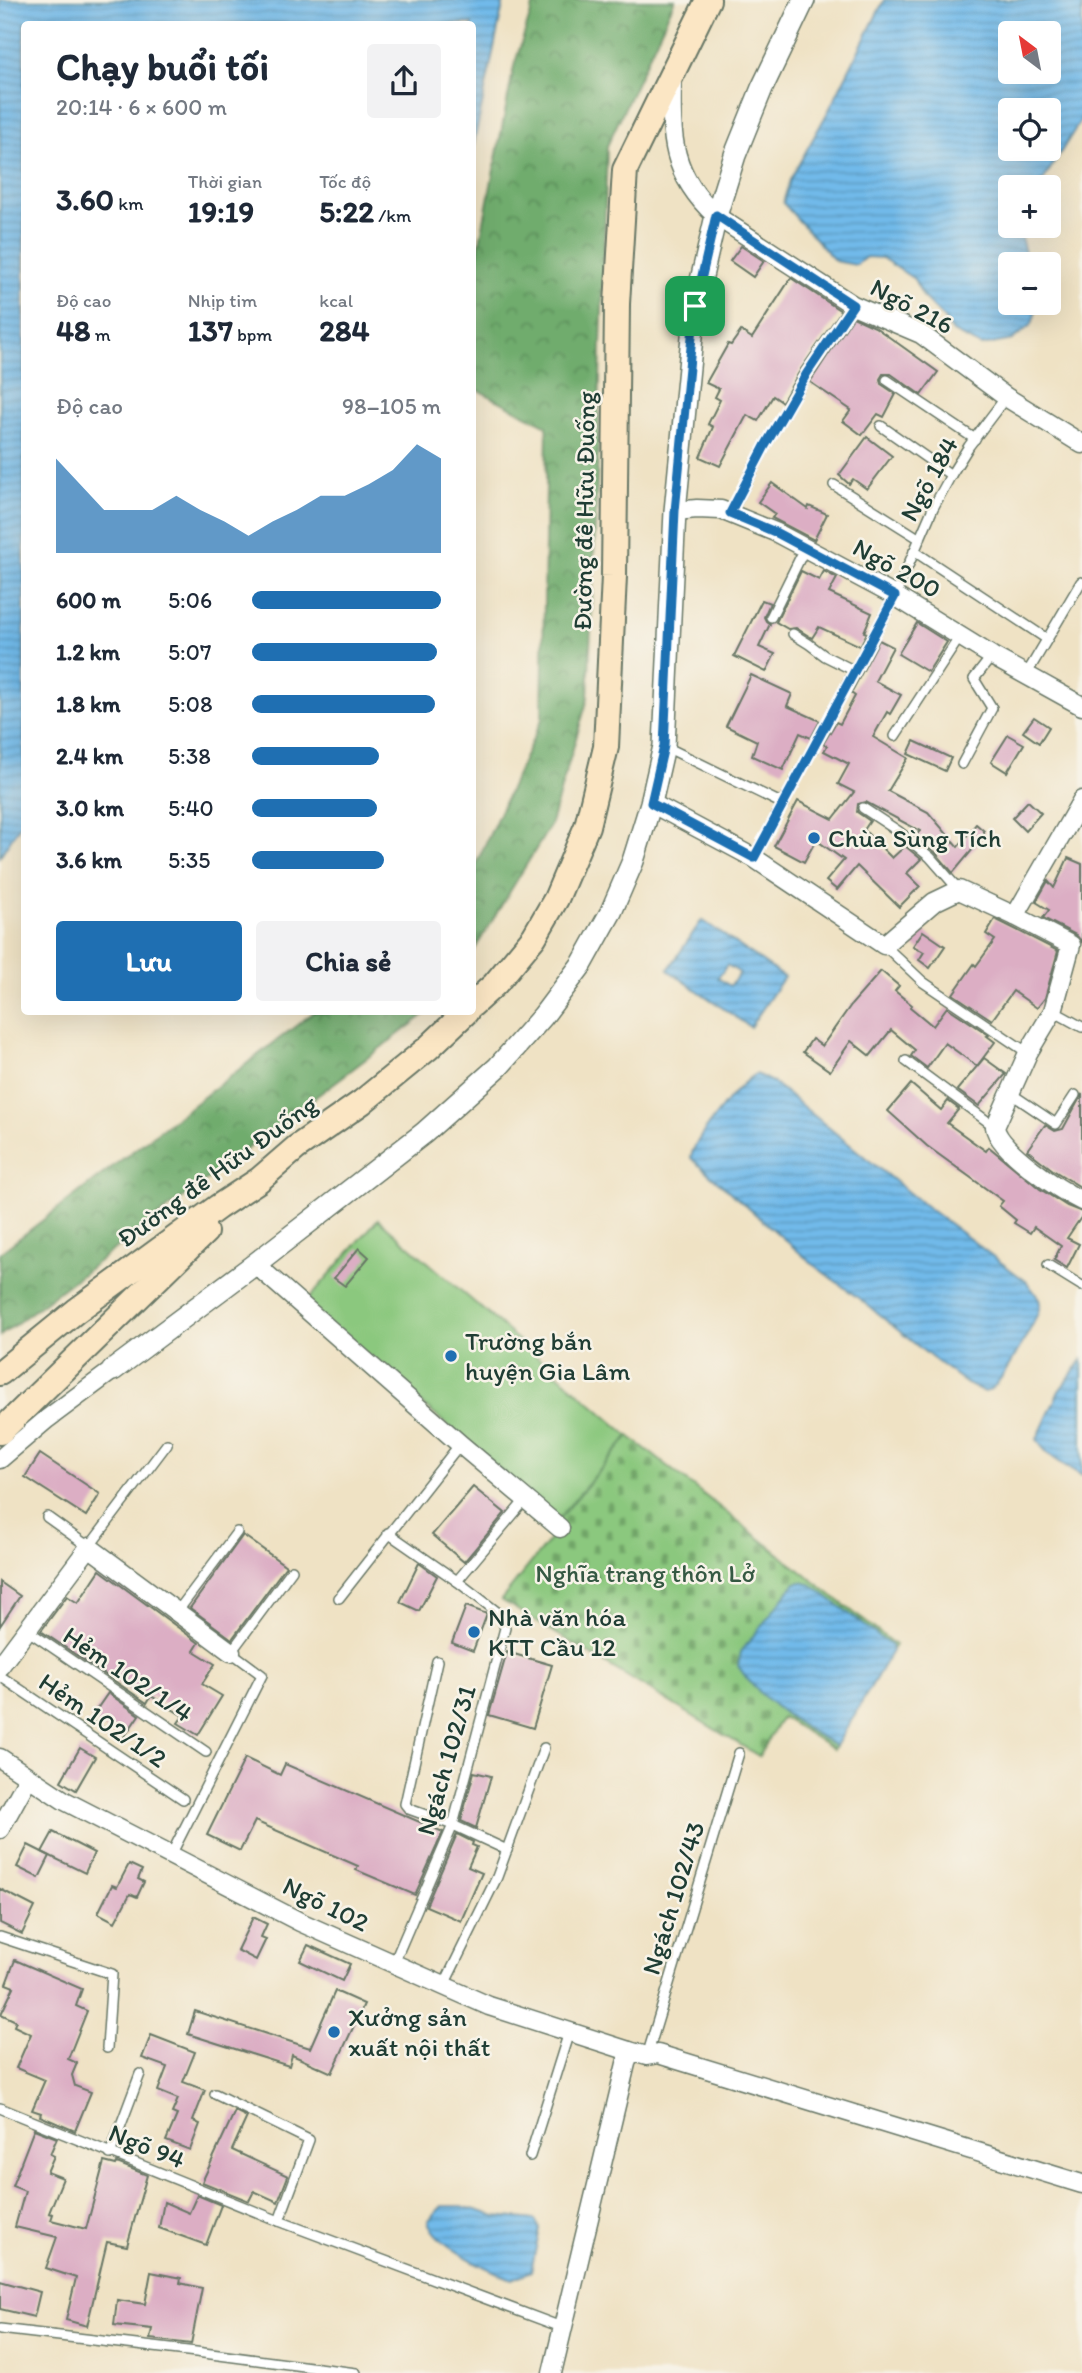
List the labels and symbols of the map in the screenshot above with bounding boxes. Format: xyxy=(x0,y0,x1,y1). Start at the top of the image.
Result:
north arrow xyxy=(998,21,1060,84)
street label: Ngõ 216 xyxy=(865,271,959,341)
pin xyxy=(665,276,725,336)
street label: Đường đê Hữu Đuống xyxy=(566,390,602,631)
street label: Ngõ 184 xyxy=(893,431,965,527)
street label: Ngõ 200 xyxy=(847,531,947,605)
place label: Chùa Sùng Tích xyxy=(828,822,1001,854)
marker: Chùa Sùng Tích xyxy=(806,830,822,846)
street label: Đường đê Hữu Đuống xyxy=(111,1087,324,1254)
place label: Trường bắn huyện Gia Lâm xyxy=(465,1325,630,1387)
marker: Trường bắn huyện Gia Lâm xyxy=(443,1348,459,1364)
park label: Nghĩa trang thôn Lở xyxy=(535,1557,755,1589)
place label: Nhà văn hóa KTT Cầu 12 xyxy=(488,1601,626,1663)
street label: Hẻm 102/1/4 xyxy=(57,1619,199,1729)
marker: Nhà văn hóa KTT Cầu 12 xyxy=(466,1624,482,1640)
street label: Hẻm 102/1/2 xyxy=(33,1665,173,1775)
street label: Ngách 102/31 xyxy=(409,1681,483,1839)
street label: Ngách 102/43 xyxy=(635,1818,711,1978)
street label: Ngõ 102 xyxy=(278,1869,375,1939)
place label: Xưởng sản xuất nội thất xyxy=(348,2001,491,2063)
marker: Xưởng sản xuất nội thất xyxy=(326,2024,342,2040)
street label: Ngõ 94 xyxy=(104,2116,190,2176)

